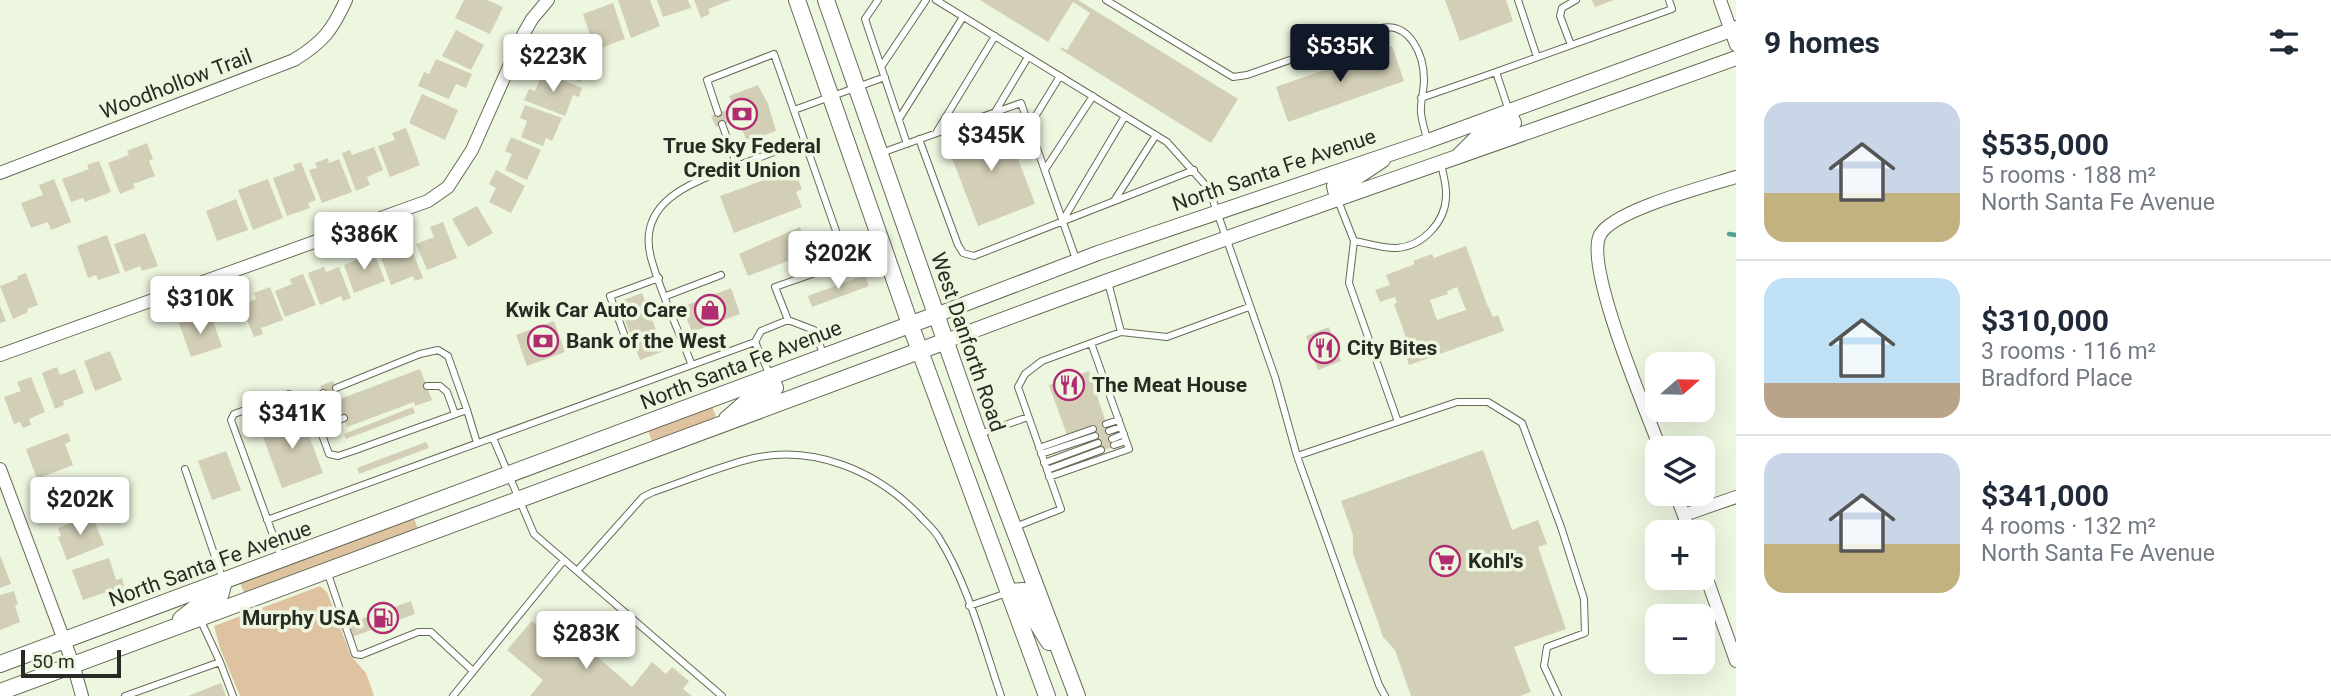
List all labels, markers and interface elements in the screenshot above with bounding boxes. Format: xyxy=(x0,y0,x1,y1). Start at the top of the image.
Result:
icon: filters xyxy=(2265,23,2303,61)
pin: $535K xyxy=(1291,24,1389,84)
text: 9 homes xyxy=(1764,25,1880,60)
text: $535K xyxy=(1306,33,1374,60)
pin: $223K xyxy=(504,34,602,94)
text: $223K xyxy=(519,43,587,70)
street label: Woodhollow Trail xyxy=(97,44,255,124)
bank icon: True Sky Federal Credit Union xyxy=(725,97,759,131)
pin: $345K xyxy=(942,114,1040,173)
text: $345K xyxy=(957,122,1025,149)
street label: North Santa Fe Avenue xyxy=(1169,124,1379,216)
text: $535,000 xyxy=(1981,127,2109,162)
icon: home xyxy=(1820,130,1904,214)
place label: True Sky Federal Credit Union xyxy=(663,134,821,182)
text: 5 rooms · 188 m² xyxy=(1981,162,2156,189)
text: North Santa Fe Avenue xyxy=(1981,189,2215,216)
pin: $386K xyxy=(315,212,413,272)
text: $386K xyxy=(330,221,398,248)
pin: $202K xyxy=(789,232,887,291)
text: $202K xyxy=(804,240,872,267)
street label: West Danforth Road xyxy=(926,249,1010,435)
pin: $310K xyxy=(151,276,249,336)
text: $310K xyxy=(166,285,234,312)
shop icon: Kwik Car Auto Care xyxy=(693,293,727,327)
place label: Kwik Car Auto Care xyxy=(506,298,687,322)
text: $310,000 xyxy=(1981,303,2109,338)
icon: home xyxy=(1820,306,1904,390)
street label: North Santa Fe Avenue xyxy=(637,316,845,414)
bank icon: Bank of the West xyxy=(526,324,560,358)
place label: Bank of the West xyxy=(566,329,726,353)
restaurant icon: City Bites xyxy=(1307,331,1341,365)
place label: City Bites xyxy=(1347,336,1438,360)
text: 3 rooms · 116 m² xyxy=(1981,338,2156,365)
north arrow xyxy=(1645,352,1715,422)
map controls xyxy=(1645,352,1715,674)
text: Bradford Place xyxy=(1981,365,2132,392)
restaurant icon: The Meat House xyxy=(1052,368,1086,402)
place label: The Meat House xyxy=(1092,373,1247,397)
pin: $341K xyxy=(243,392,341,451)
text: $341K xyxy=(258,400,326,427)
button: layers xyxy=(1645,436,1715,506)
pin: $202K xyxy=(31,477,129,537)
text: $341,000 xyxy=(1981,478,2109,513)
icon: home xyxy=(1820,481,1904,565)
text: $202K xyxy=(46,486,114,513)
text: 4 rooms · 132 m² xyxy=(1981,513,2156,540)
street label: North Santa Fe Avenue xyxy=(106,516,314,612)
button: + xyxy=(1645,520,1715,590)
text: North Santa Fe Avenue xyxy=(1981,540,2215,567)
supermarket icon: Kohl's xyxy=(1428,544,1462,578)
place label: Kohl's xyxy=(1468,549,1524,573)
fuel station icon: Murphy USA xyxy=(366,601,400,635)
button: − xyxy=(1645,604,1715,674)
place label: Murphy USA xyxy=(242,606,361,630)
pin: $283K xyxy=(537,612,635,671)
text: $283K xyxy=(552,620,620,647)
scale bar xyxy=(21,647,121,679)
text: 50 m xyxy=(32,650,75,673)

